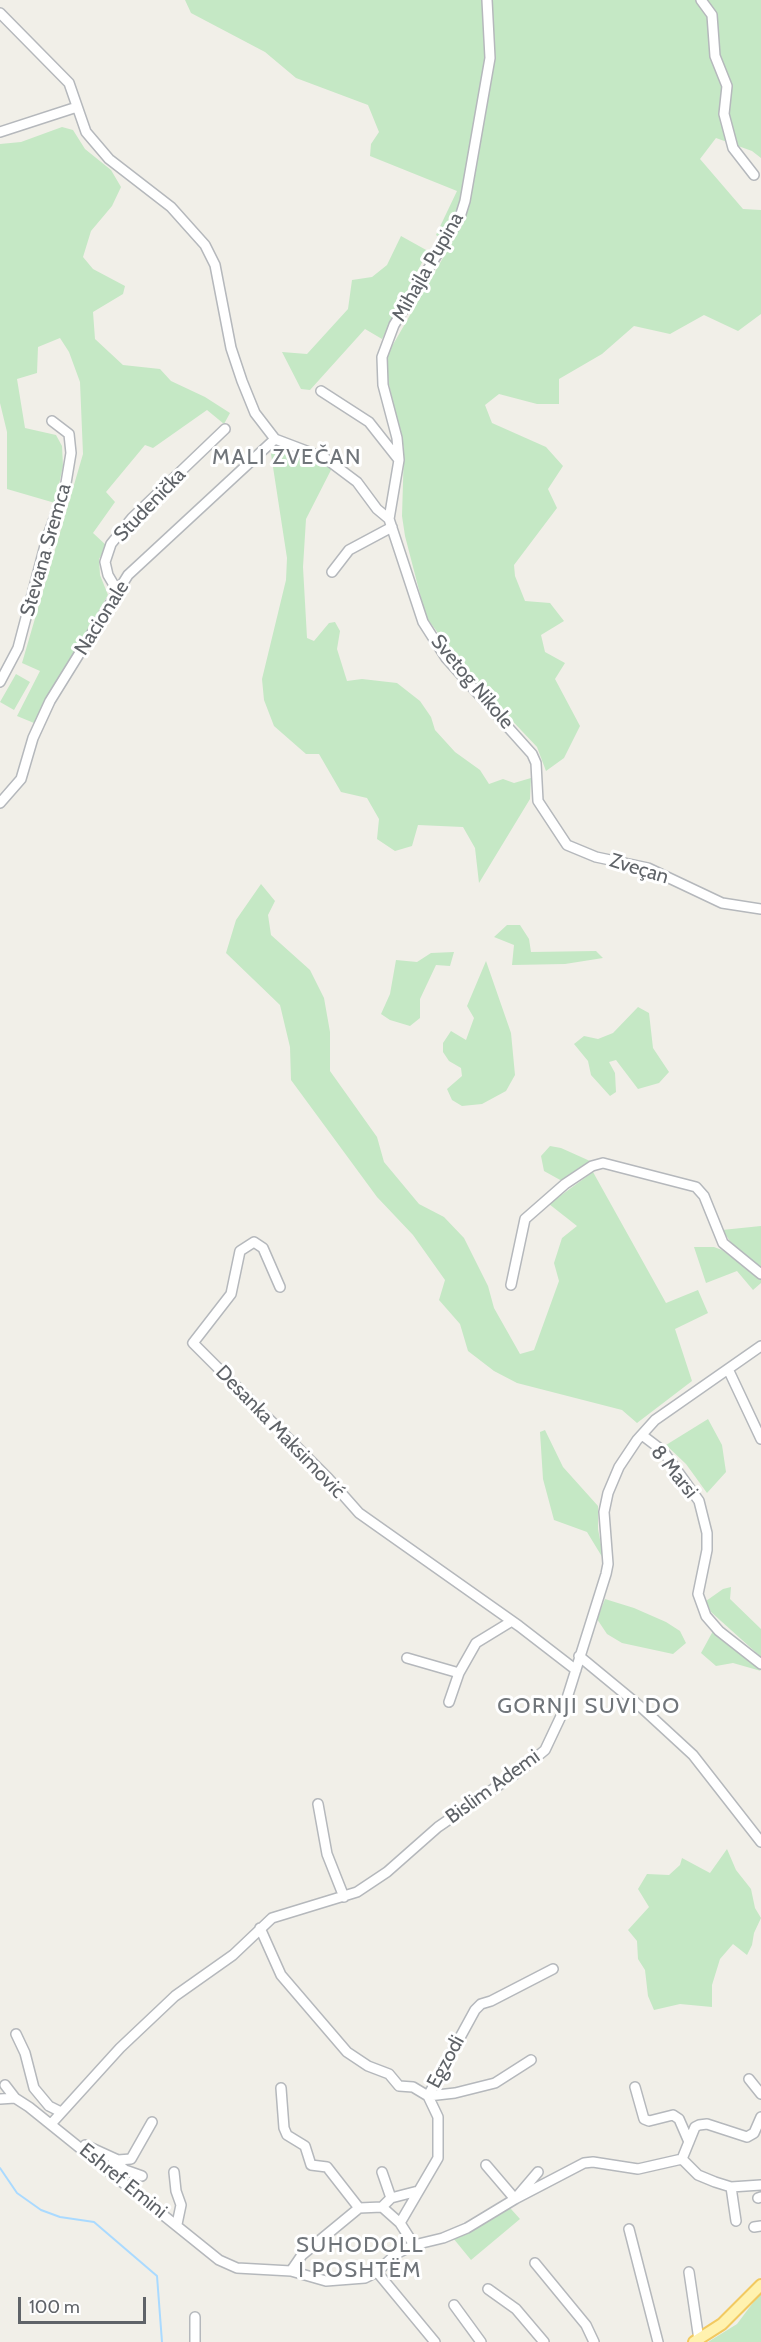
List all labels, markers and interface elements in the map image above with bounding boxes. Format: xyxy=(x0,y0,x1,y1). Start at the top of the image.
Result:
street label: Mihajla Pupina xyxy=(387,208,469,326)
district label: MALI ZVEČAN xyxy=(212,445,362,471)
street label: Studenička xyxy=(109,463,191,547)
street label: Stevana Sremca xyxy=(16,481,76,619)
street label: Nacionale xyxy=(70,576,134,660)
street label: Svetog Nikole xyxy=(426,630,518,734)
street label: Zveçan xyxy=(607,849,671,889)
street label: Desanka Maksimović xyxy=(210,1361,350,1503)
street label: 8 Marsi xyxy=(645,1441,703,1503)
district label: GORNJI SUVI DO xyxy=(497,1694,681,1720)
street label: Bislim Ademi xyxy=(441,1745,545,1829)
street label: Egzodi xyxy=(422,2032,470,2092)
street label: Eshref Emini xyxy=(74,2138,172,2224)
district label: SUHODOLL I POSHTËM xyxy=(296,2233,424,2284)
scale bar xyxy=(21,2285,148,2323)
text: 100 m xyxy=(29,2296,80,2318)

